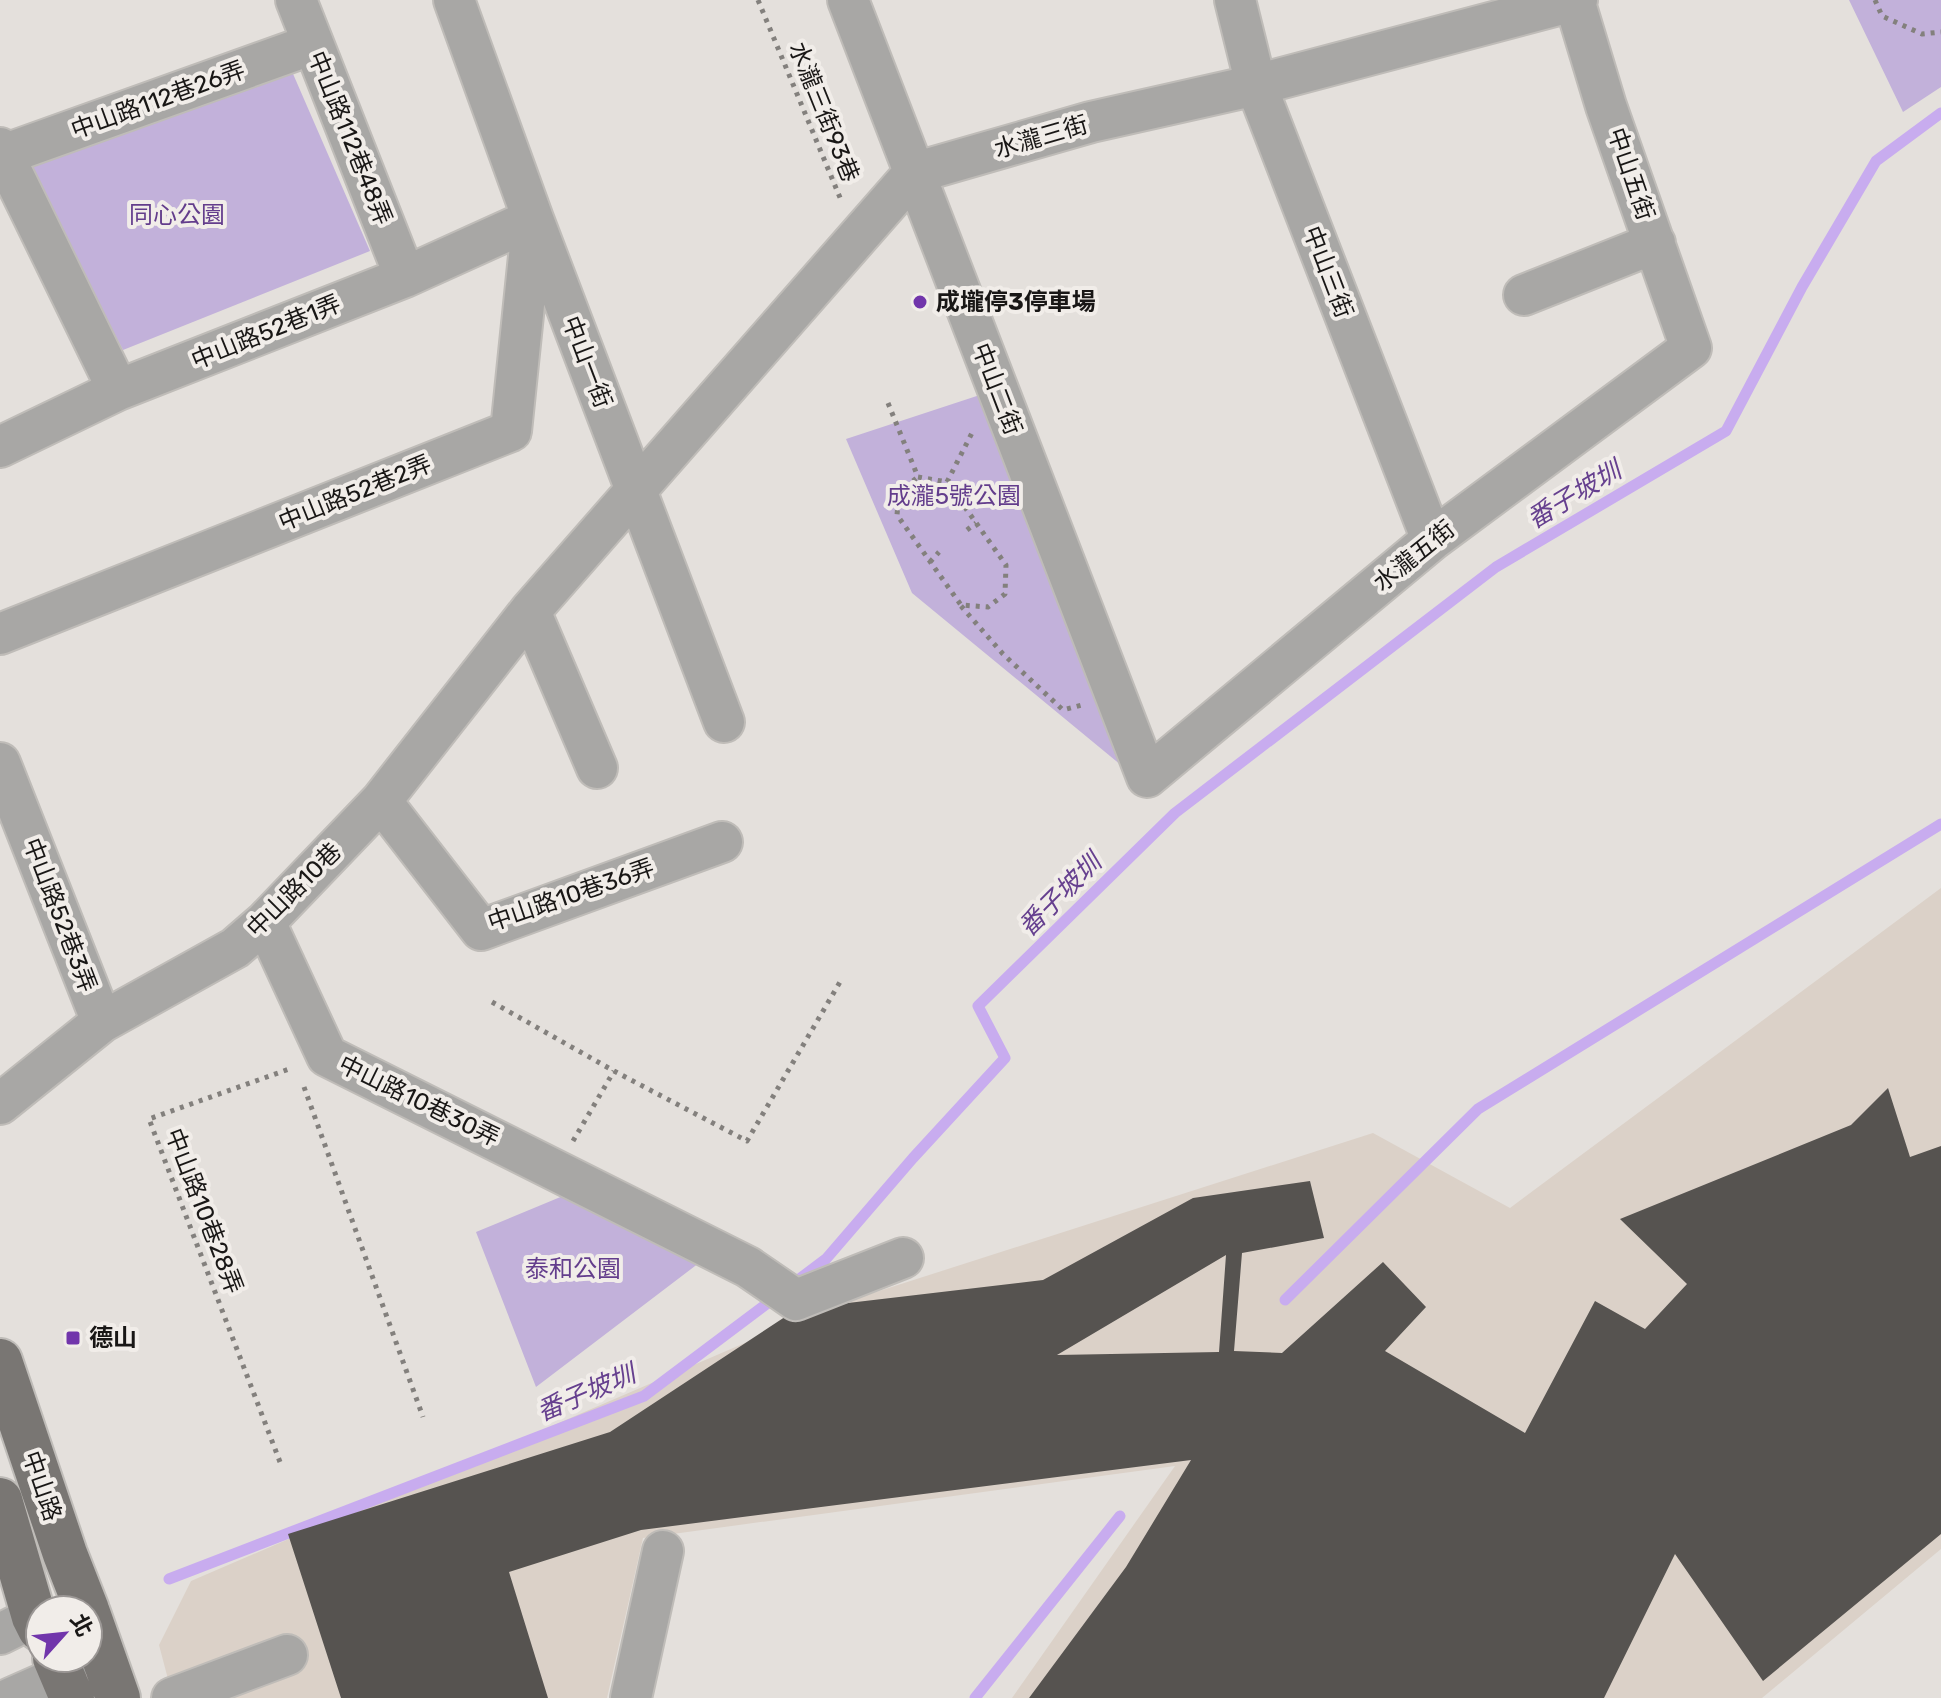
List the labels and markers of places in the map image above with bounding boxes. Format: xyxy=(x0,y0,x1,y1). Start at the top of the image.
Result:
place label: 成壠停3停車場 xyxy=(936,288,1096,316)
marker: 成壠停3停車場 xyxy=(911,293,929,311)
place label: 德山 xyxy=(89,1324,137,1352)
marker: 德山 xyxy=(64,1329,82,1347)

